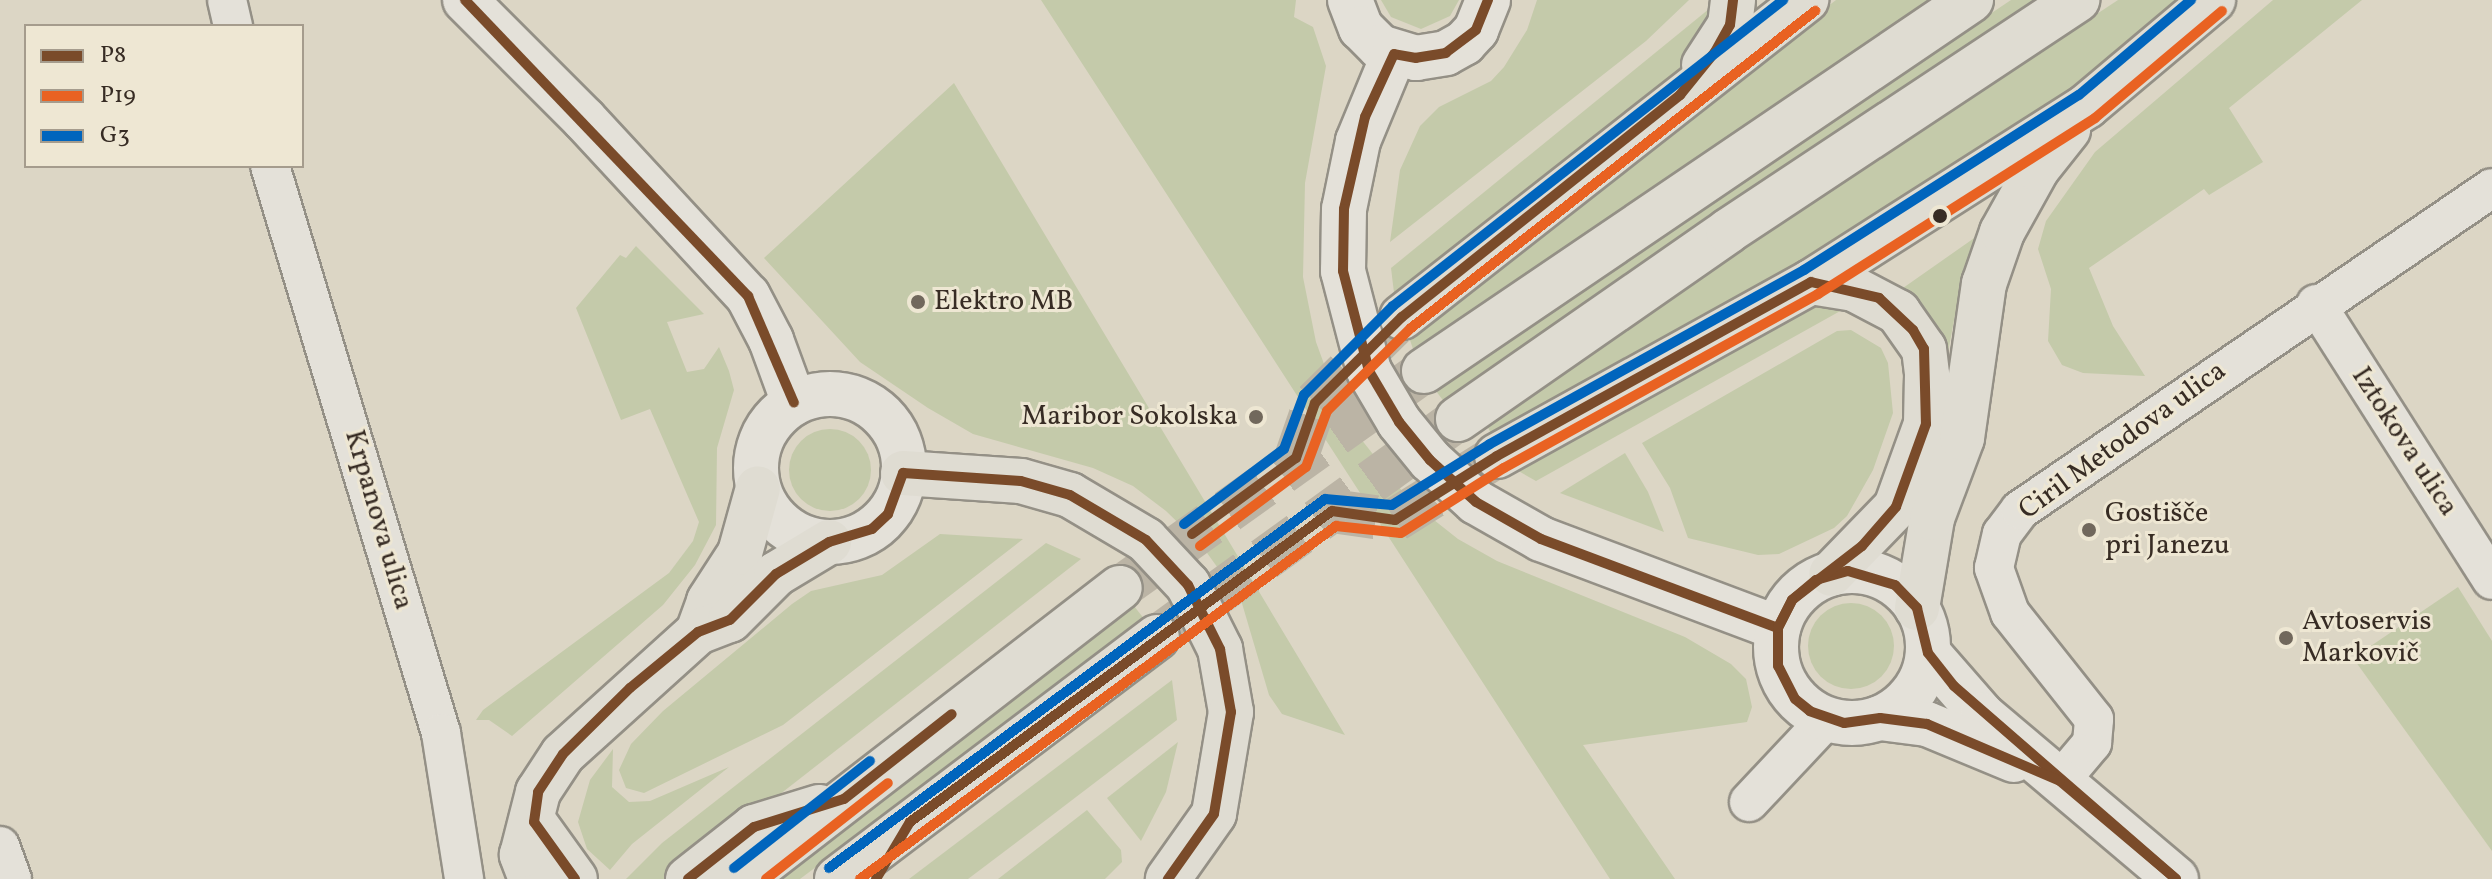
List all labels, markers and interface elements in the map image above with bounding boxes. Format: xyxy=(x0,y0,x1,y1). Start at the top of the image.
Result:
legend xyxy=(24,24,304,168)
text: P8 xyxy=(100,39,126,73)
text: P19 xyxy=(100,79,136,113)
text: G3 xyxy=(100,119,130,153)
unlabelled marker xyxy=(1932,208,1948,224)
place label: Elektro MB xyxy=(934,285,1073,319)
marker: Elektro MB xyxy=(909,293,927,311)
street label: Ciril Metodova ulica xyxy=(2013,355,2233,527)
street label: Iztokova ulica xyxy=(2343,361,2465,523)
place label: Maribor Sokolska xyxy=(1021,400,1238,434)
marker: Maribor Sokolska xyxy=(1245,406,1267,428)
street label: Krpanova ulica xyxy=(336,426,420,614)
place label: Gostišče pri Janezu xyxy=(2105,497,2230,563)
marker: Gostišče pri Janezu xyxy=(2080,521,2098,539)
place label: Avtoservis Markovič xyxy=(2302,605,2431,671)
marker: Avtoservis Markovič xyxy=(2277,629,2295,647)

